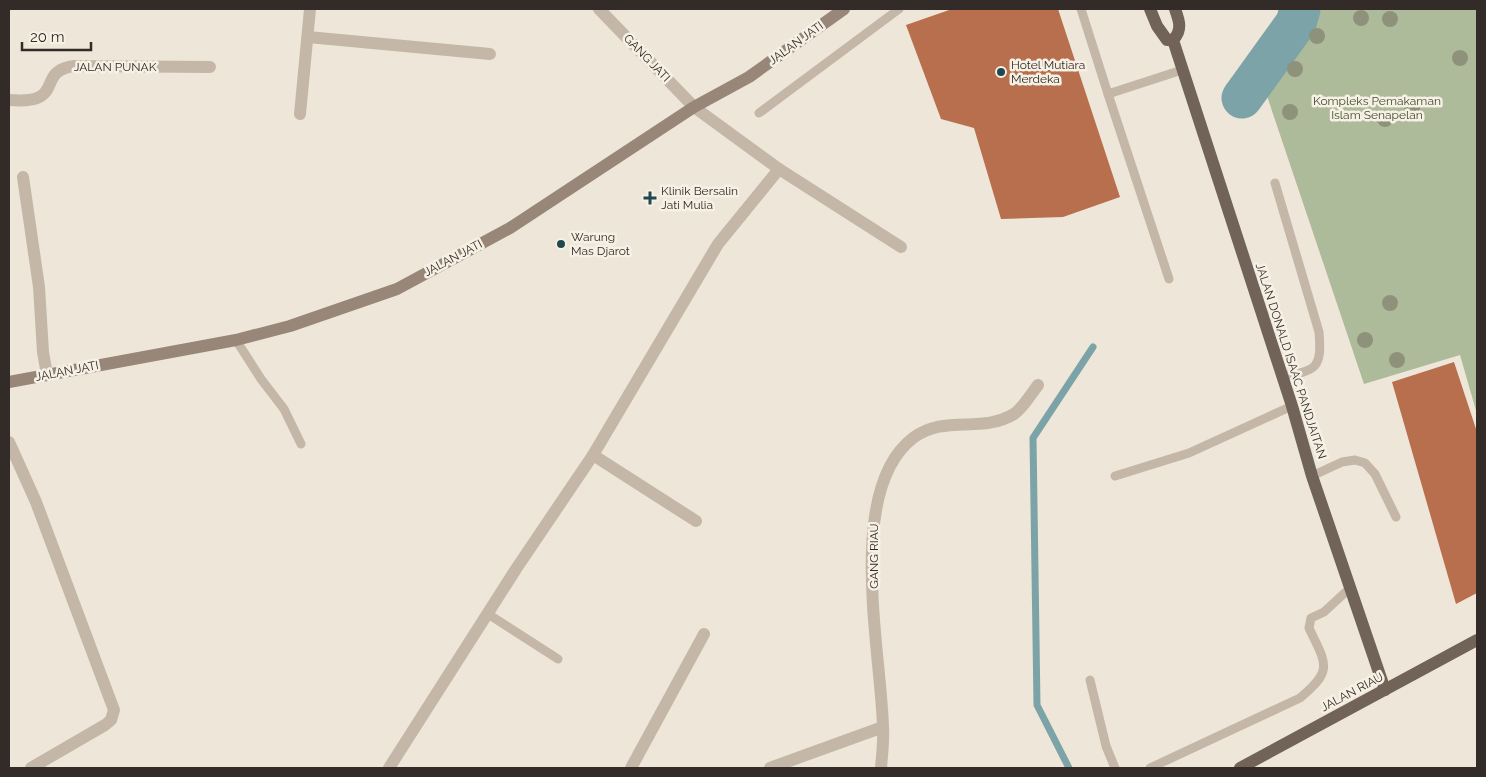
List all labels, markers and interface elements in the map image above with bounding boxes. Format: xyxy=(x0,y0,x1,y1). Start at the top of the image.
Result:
street label: JALAN JATI xyxy=(766,19,826,67)
scale bar xyxy=(22,20,91,52)
text: 20 m xyxy=(30,28,65,46)
street label: GANG JATI xyxy=(621,31,673,85)
place label: Hotel Mutiara Merdeka xyxy=(1011,58,1085,86)
street label: JALAN PUNAK xyxy=(74,60,157,74)
marker: Hotel Mutiara Merdeka xyxy=(995,66,1007,78)
park label: Kompleks Pemakaman Islam Senapelan xyxy=(1313,94,1441,122)
place label: Klinik Bersalin Jati Mulia xyxy=(661,184,738,212)
marker: Klinik Bersalin Jati Mulia xyxy=(643,191,657,205)
place label: Warung Mas Djarot xyxy=(571,230,630,258)
street label: JALAN JATI xyxy=(421,237,485,279)
marker: Warung Mas Djarot xyxy=(555,238,567,250)
street label: JALAN DONALD ISAAC PANDJAITAN xyxy=(1253,261,1329,461)
street label: JALAN JATI xyxy=(34,358,100,384)
street label: GANG RIAU xyxy=(867,523,881,589)
street label: JALAN RIAU xyxy=(1318,670,1386,714)

